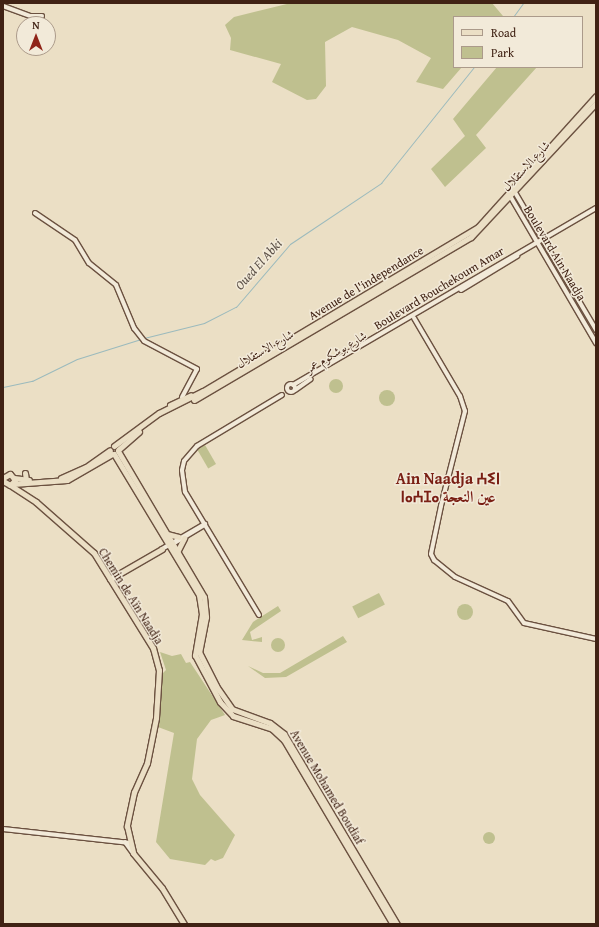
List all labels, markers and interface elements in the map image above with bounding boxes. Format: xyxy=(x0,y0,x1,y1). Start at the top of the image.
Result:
north arrow xyxy=(16,16,56,56)
legend xyxy=(453,16,583,68)
text: N xyxy=(32,17,40,33)
text: Road xyxy=(491,24,516,41)
text: Park xyxy=(491,44,514,61)
street label: شارع الاستقلال xyxy=(499,138,553,194)
street label: Boulevard Ain Naadja xyxy=(521,203,589,303)
water label: Oued El Abki xyxy=(232,236,286,294)
street label: Avenue de l'independance xyxy=(306,243,426,323)
street label: Boulevard Bouchekoum Amar xyxy=(371,243,507,333)
street label: شارع الاستقلال xyxy=(234,327,296,371)
street label: شارع بوشكوم عمر xyxy=(303,328,369,376)
district label: Ain Naadja ⵄⵉⵏ ⵏⴰⵄⵊⴰ عين النعجة xyxy=(396,468,500,506)
street label: Chemin de Aïn Naadja xyxy=(96,545,166,647)
street label: Avenue Mohamed Boudiaf xyxy=(287,727,367,847)

